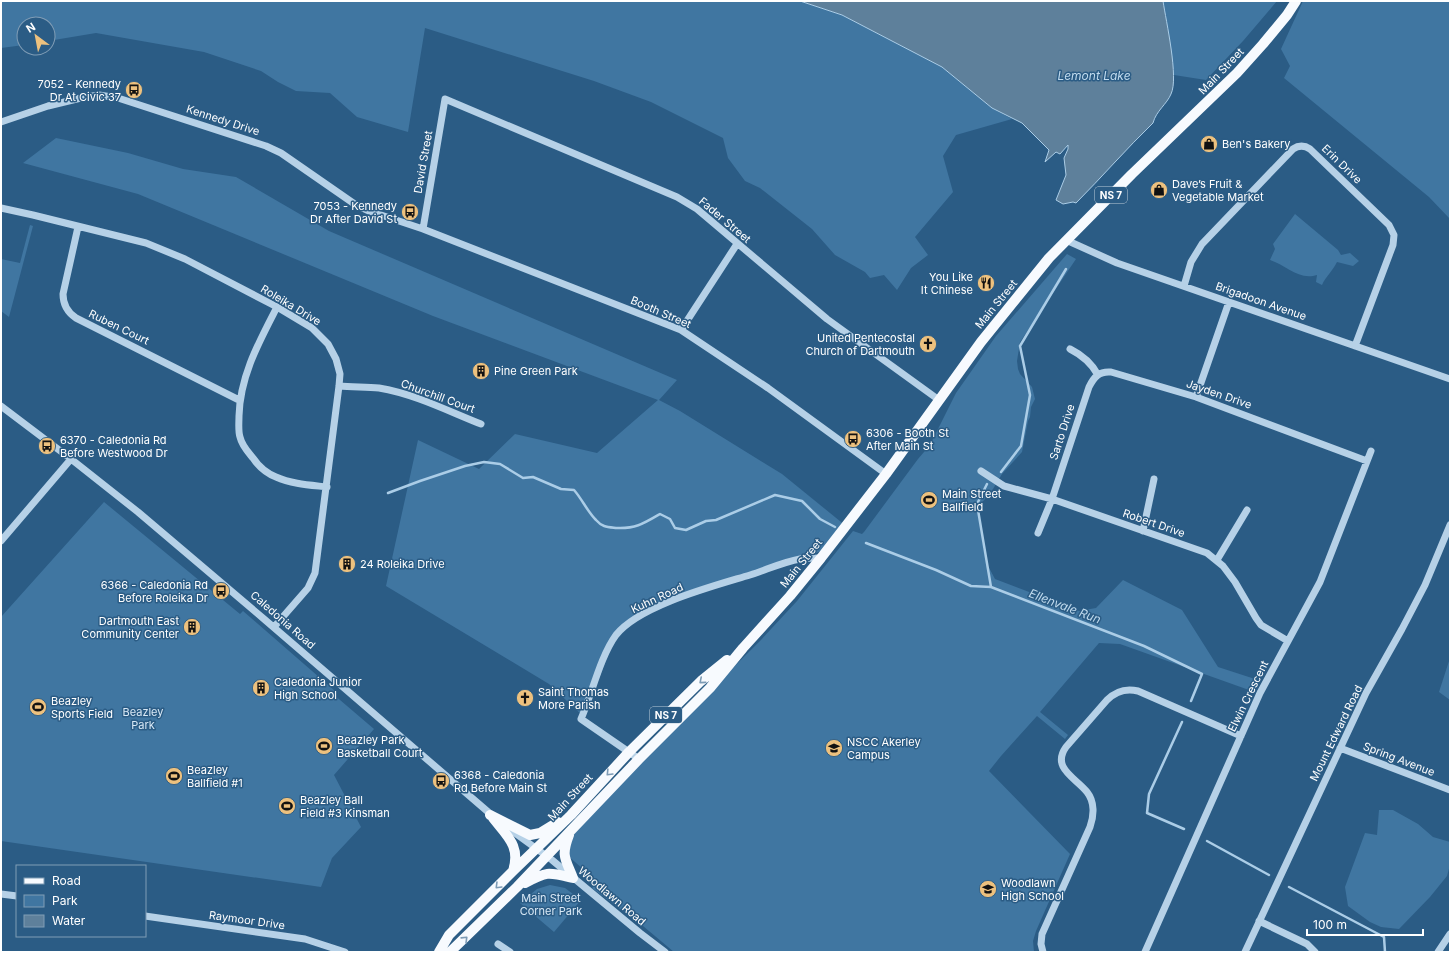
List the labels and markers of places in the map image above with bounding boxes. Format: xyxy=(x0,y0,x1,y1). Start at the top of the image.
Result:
place label: 7052 - Kennedy Dr At Civic 37 xyxy=(38,77,121,104)
bus stop icon: 7052 - Kennedy Dr At Civic 37 xyxy=(124,80,144,100)
shop icon: Ben's Bakery xyxy=(1199,134,1219,154)
place label: Ben's Bakery xyxy=(1222,137,1290,151)
place label: Dave’s Fruit & Vegetable Market xyxy=(1172,177,1264,204)
shop icon: Dave’s Fruit & Vegetable Market xyxy=(1149,180,1169,200)
place label: 7053 - Kennedy Dr After David St xyxy=(310,199,397,226)
bus stop icon: 7053 - Kennedy Dr After David St xyxy=(400,202,420,222)
place label: You Like It Chinese xyxy=(921,270,973,297)
restaurant icon: You Like It Chinese xyxy=(976,273,996,293)
place label: United Pentecostal Church of Dartmouth xyxy=(805,331,915,358)
church icon: United Pentecostal Church of Dartmouth xyxy=(918,334,938,354)
building icon: Pine Green Park xyxy=(471,361,491,381)
place label: Pine Green Park xyxy=(494,364,578,378)
place label: 6306 - Booth St After Main St xyxy=(866,426,949,453)
bus stop icon: 6306 - Booth St After Main St xyxy=(843,429,863,449)
place label: 6370 - Caledonia Rd Before Westwood Dr xyxy=(60,433,168,460)
bus stop icon: 6370 - Caledonia Rd Before Westwood Dr xyxy=(37,436,57,456)
place label: Main Street Ballfield xyxy=(942,487,1002,514)
sports icon: Main Street Ballfield xyxy=(919,490,939,510)
building icon: 24 Roleika Drive xyxy=(337,554,357,574)
place label: 24 Roleika Drive xyxy=(360,557,445,571)
place label: 6366 - Caledonia Rd Before Roleika Dr xyxy=(101,578,208,605)
bus stop icon: 6366 - Caledonia Rd Before Roleika Dr xyxy=(211,581,231,601)
place label: Dartmouth East Community Center xyxy=(81,614,179,641)
building icon: Dartmouth East Community Center xyxy=(182,617,202,637)
place label: Caledonia Junior High School xyxy=(274,675,362,702)
building icon: Caledonia Junior High School xyxy=(251,678,271,698)
place label: Saint Thomas More Parish xyxy=(538,685,609,712)
church icon: Saint Thomas More Parish xyxy=(515,688,535,708)
place label: Beazley Sports Field xyxy=(51,694,113,721)
sports icon: Beazley Sports Field xyxy=(28,697,48,717)
place label: Beazley Park Basketball Court xyxy=(337,733,423,760)
place label: NSCC Akerley Campus xyxy=(847,735,921,762)
sports icon: Beazley Park Basketball Court xyxy=(314,736,334,756)
school or university icon: NSCC Akerley Campus xyxy=(824,738,844,758)
place label: Beazley Ballfield #1 xyxy=(187,763,243,790)
sports icon: Beazley Ballfield #1 xyxy=(164,766,184,786)
place label: 6368 - Caledonia Rd Before Main St xyxy=(454,768,548,795)
bus stop icon: 6368 - Caledonia Rd Before Main St xyxy=(431,771,451,791)
place label: Beazley Ball Field #3 Kinsman xyxy=(300,793,390,820)
sports icon: Beazley Ball Field #3 Kinsman xyxy=(277,796,297,816)
place label: Woodlawn High School xyxy=(1001,876,1064,903)
school or university icon: Woodlawn High School xyxy=(978,879,998,899)

